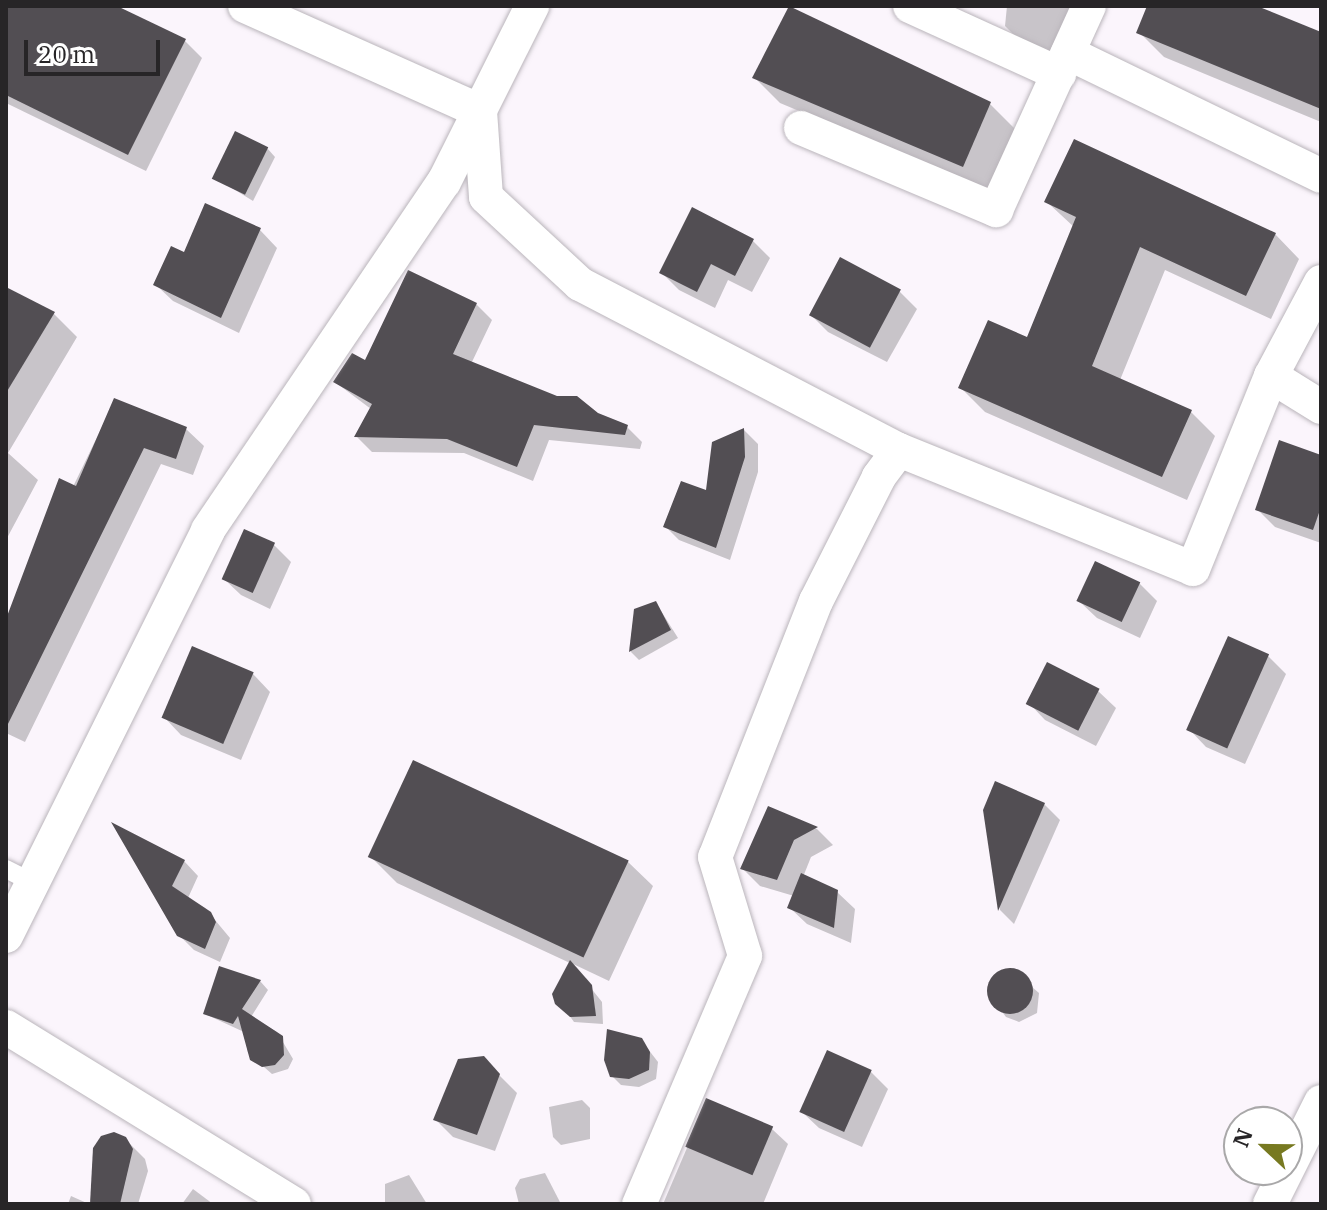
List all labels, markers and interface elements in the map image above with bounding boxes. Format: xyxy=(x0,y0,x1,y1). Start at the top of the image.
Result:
scale bar xyxy=(28,24,164,74)
text: 20 m xyxy=(38,38,95,70)
north arrow xyxy=(1223,1106,1303,1186)
text: N xyxy=(1225,1124,1259,1151)

